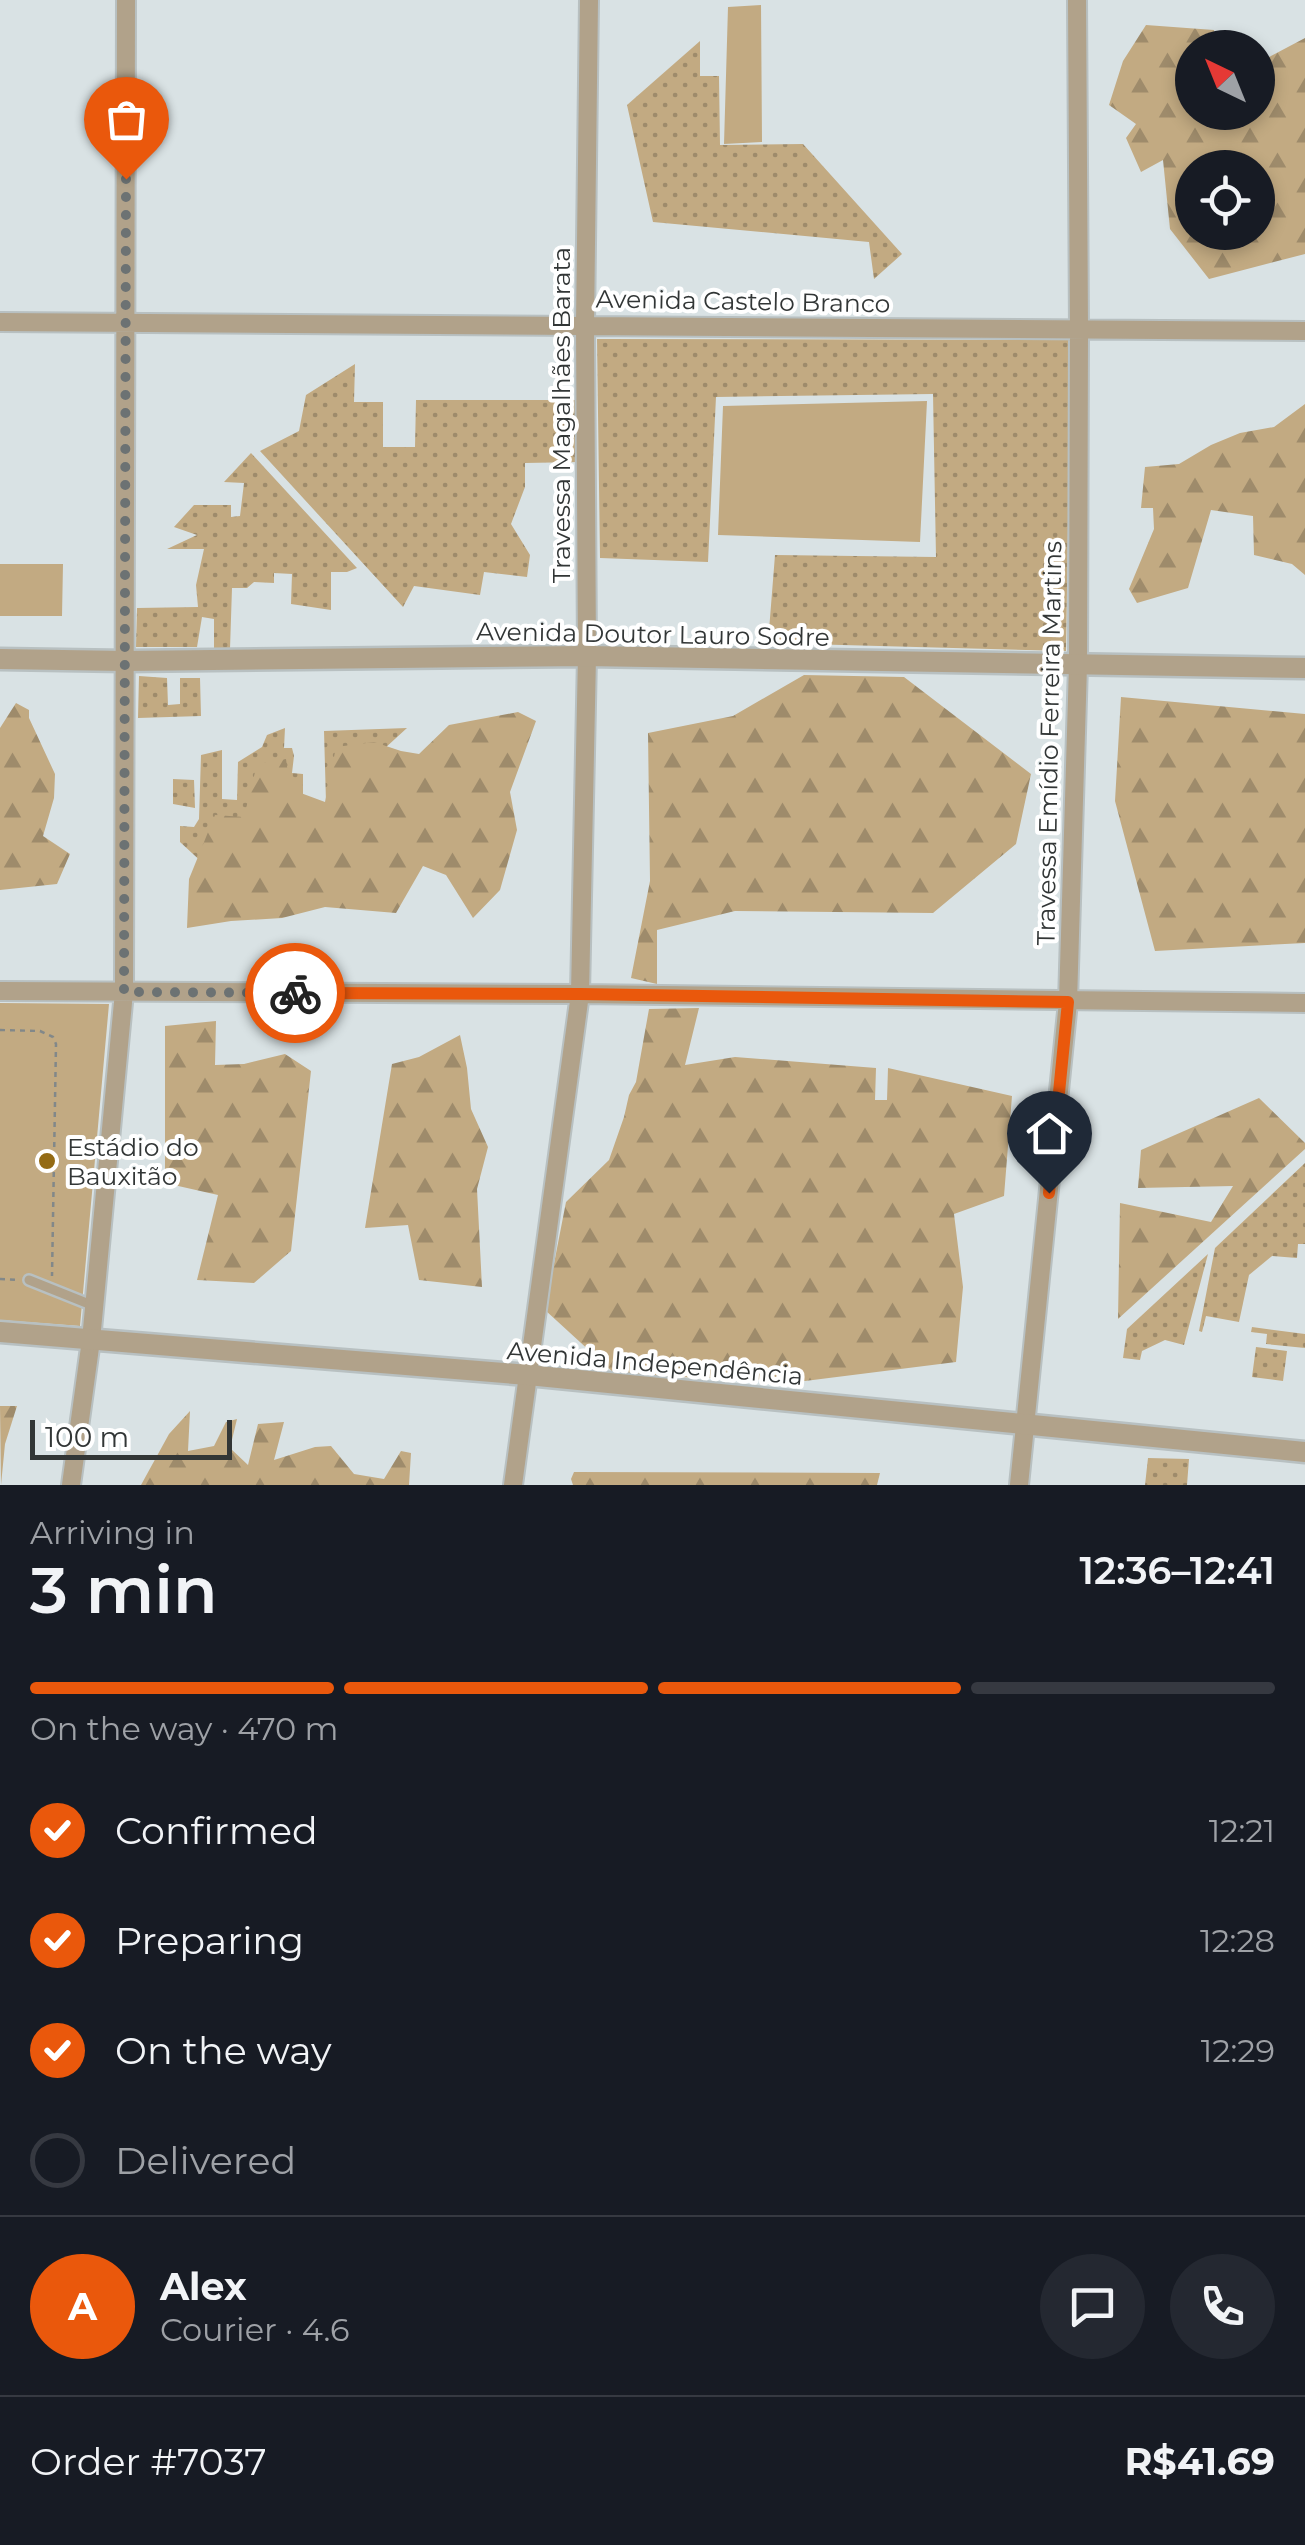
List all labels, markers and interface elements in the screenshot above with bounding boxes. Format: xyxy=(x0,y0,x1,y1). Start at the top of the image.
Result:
north arrow xyxy=(1175,30,1275,130)
map controls xyxy=(1175,30,1275,250)
pin xyxy=(84,77,169,180)
icon: bag xyxy=(99,92,154,147)
button: locate xyxy=(1175,150,1275,250)
street label: Travessa Magalhães Barata xyxy=(546,247,576,583)
street label: Avenida Castelo Branco xyxy=(595,283,891,319)
street label: Travessa Emídio Ferreira Martins xyxy=(1030,541,1068,945)
street label: Avenida Doutor Lauro Sodre xyxy=(476,616,830,652)
courier xyxy=(245,943,345,1043)
icon: bike xyxy=(268,966,323,1021)
pin xyxy=(1007,1091,1092,1194)
icon: home xyxy=(1022,1106,1077,1161)
place label: Estádio do Bauxitão xyxy=(67,1132,199,1191)
marker: Estádio do Bauxitão xyxy=(36,1150,58,1172)
street label: Avenida Independência xyxy=(506,1335,804,1391)
scale bar xyxy=(30,1415,232,1460)
text: 100 m xyxy=(45,1420,129,1454)
text: Arriving in xyxy=(30,1513,195,1552)
text: 12:36–12:41 xyxy=(1080,1547,1275,1594)
text: 3 min xyxy=(30,1550,218,1629)
text: On the way · 470 m xyxy=(30,1709,338,1748)
icon: check xyxy=(30,1803,85,1858)
text: Confirmed xyxy=(115,1807,318,1854)
text: 12:21 xyxy=(1209,1811,1275,1850)
icon: check xyxy=(30,1913,85,1968)
text: Preparing xyxy=(115,1917,304,1964)
text: 12:28 xyxy=(1200,1921,1275,1960)
icon: check xyxy=(30,2023,85,2078)
text: On the way xyxy=(115,2027,332,2074)
text: 12:29 xyxy=(1201,2031,1275,2070)
text: Delivered xyxy=(115,2137,296,2184)
button: chat xyxy=(1040,2254,1145,2359)
button: phone xyxy=(1170,2254,1275,2359)
text: Alex xyxy=(160,2263,247,2310)
text: A xyxy=(68,2283,97,2330)
text: Courier · 4.6 xyxy=(160,2310,349,2349)
text: Order #7037 xyxy=(30,2438,267,2485)
text: R$41.69 xyxy=(1124,2438,1275,2485)

